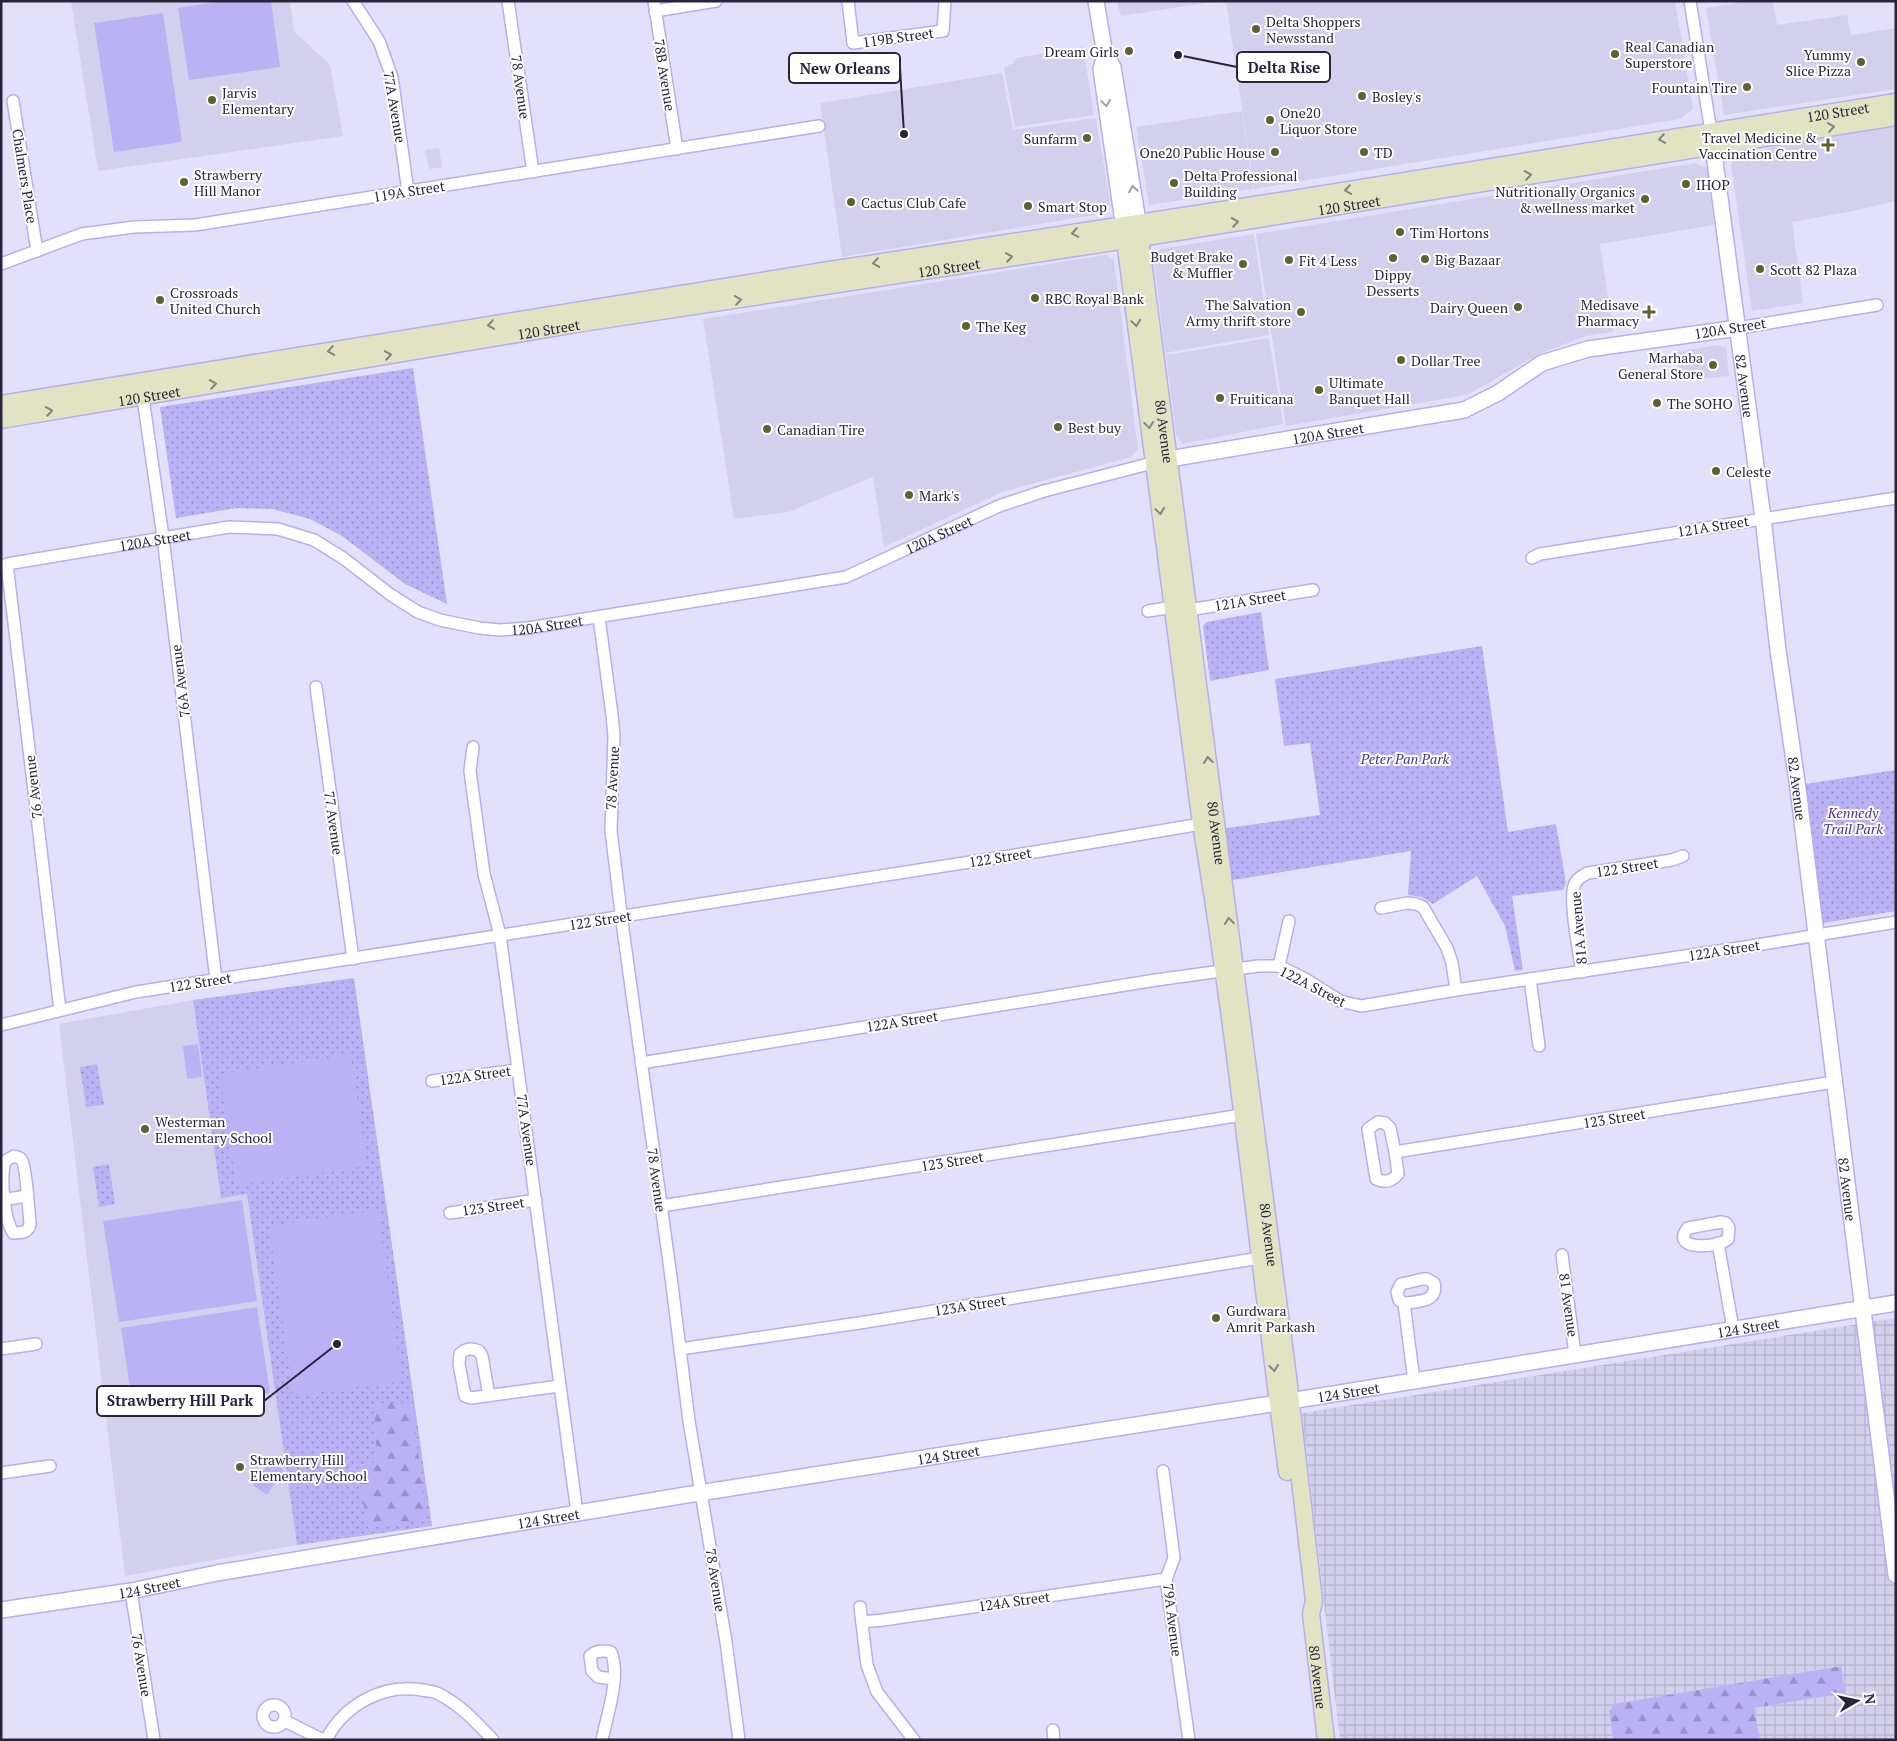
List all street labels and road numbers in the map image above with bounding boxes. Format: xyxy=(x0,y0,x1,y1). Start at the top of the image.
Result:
street label: 119B Street xyxy=(861,22,936,51)
street label: 78B Avenue xyxy=(650,38,680,112)
street label: 78 Avenue xyxy=(507,54,535,120)
street label: 77A Avenue xyxy=(379,70,411,144)
street label: 120 Street xyxy=(1805,97,1871,126)
street label: Chalmers Place xyxy=(8,127,42,225)
street label: 119A Street xyxy=(372,176,447,206)
street label: 120 Street xyxy=(1316,190,1382,219)
street label: 120 Street xyxy=(916,253,982,281)
street label: 120A Street xyxy=(1693,313,1768,343)
street label: 120 Street xyxy=(516,314,582,343)
street label: 82 Avenue xyxy=(1732,353,1759,419)
street label: 120 Street xyxy=(116,381,182,410)
street label: 80 Avenue xyxy=(1152,398,1179,464)
street label: 120A Street xyxy=(1290,417,1366,448)
street label: 120A Street xyxy=(902,510,976,558)
street label: 121A Street xyxy=(1676,511,1751,541)
street label: 120A Street xyxy=(117,524,193,555)
street label: 121A Street xyxy=(1213,585,1288,615)
street label: 120A Street xyxy=(510,610,585,639)
street label: 76A Avenue xyxy=(166,644,194,718)
street label: 78 Avenue xyxy=(601,746,623,810)
street label: 76 Avenue xyxy=(20,754,46,820)
street label: 82 Avenue xyxy=(1784,755,1811,821)
street label: 77 Avenue xyxy=(320,790,348,856)
street label: 80 Avenue xyxy=(1204,800,1231,866)
street label: 122 Street xyxy=(967,843,1033,871)
street label: 122 Street xyxy=(1594,853,1660,881)
street label: 81A Avenue xyxy=(1565,891,1591,965)
street label: 122 Street xyxy=(567,906,633,934)
street label: 122A Street xyxy=(1687,935,1762,965)
street label: 122A Street xyxy=(1276,961,1350,1011)
street label: 122 Street xyxy=(167,968,233,996)
street label: 122A Street xyxy=(865,1006,940,1036)
street label: 122A Street xyxy=(438,1060,513,1089)
street label: 77A Avenue xyxy=(513,1093,541,1167)
street label: 123 Street xyxy=(1581,1104,1647,1132)
street label: 78 Avenue xyxy=(643,1147,671,1213)
street label: 123 Street xyxy=(919,1147,985,1175)
street label: 82 Avenue xyxy=(1835,1156,1861,1222)
street label: 123 Street xyxy=(460,1192,526,1220)
street label: 80 Avenue xyxy=(1256,1202,1283,1268)
street label: 81 Avenue xyxy=(1555,1272,1583,1338)
street label: 123A Street xyxy=(933,1290,1008,1320)
street label: 124 Street xyxy=(1715,1312,1782,1341)
street label: 124 Street xyxy=(1316,1377,1382,1406)
street label: 124 Street xyxy=(915,1440,982,1468)
street label: 124 Street xyxy=(515,1503,582,1532)
street label: 78 Avenue xyxy=(702,1547,730,1613)
street label: 124 Street xyxy=(117,1571,183,1602)
street label: 79A Avenue xyxy=(1159,1583,1187,1657)
street label: 124A Street xyxy=(977,1586,1052,1615)
street label: 76 Avenue xyxy=(128,1632,156,1698)
street label: 80 Avenue xyxy=(1305,1644,1332,1710)

